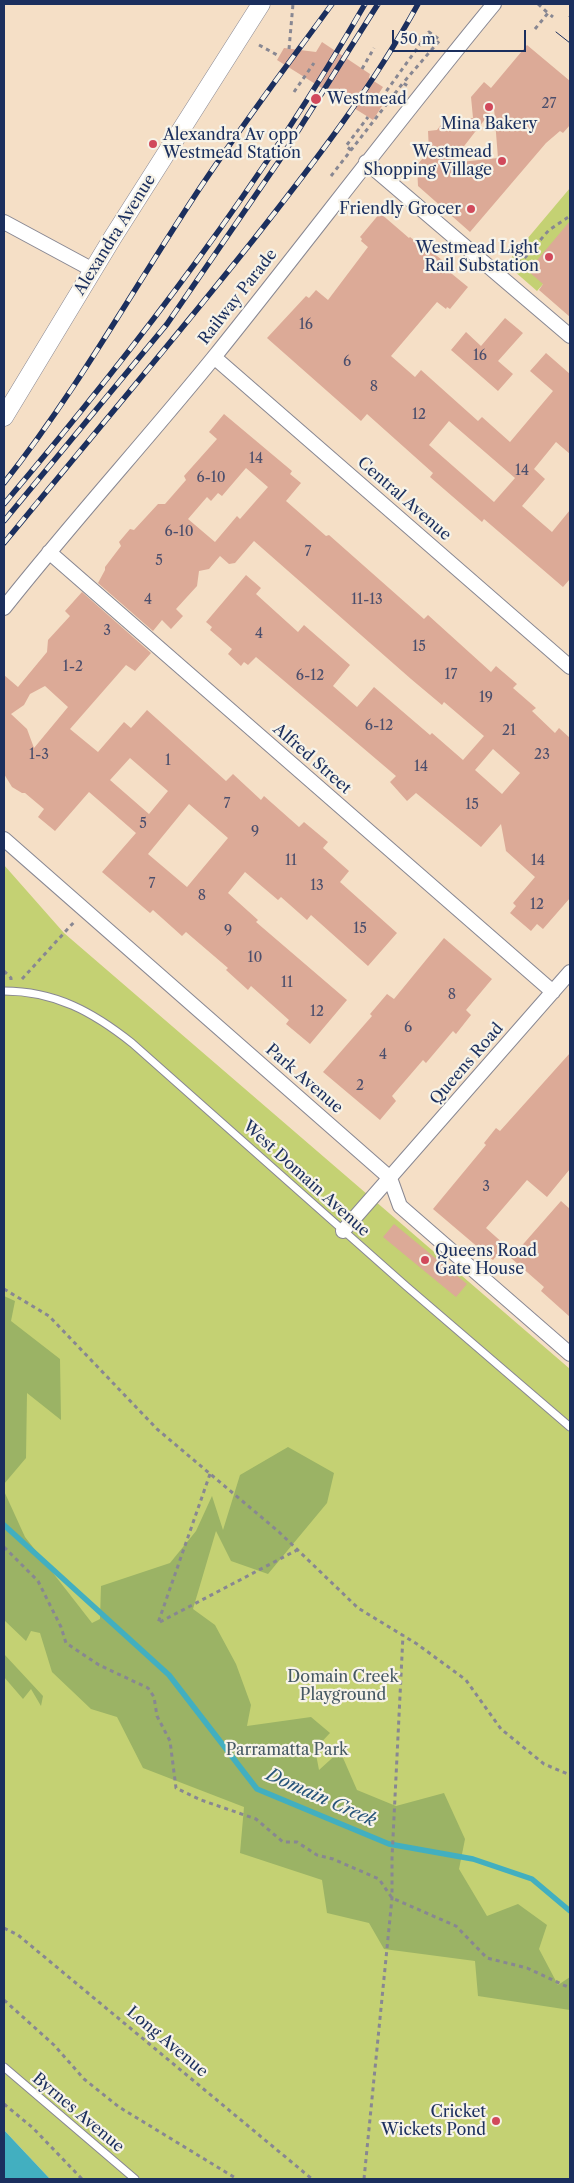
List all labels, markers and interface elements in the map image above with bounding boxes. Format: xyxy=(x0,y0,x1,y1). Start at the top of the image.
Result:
scale bar xyxy=(394,20,528,52)
text: 50 m xyxy=(400,29,436,48)
place label: Westmead xyxy=(327,89,407,109)
marker: Westmead xyxy=(309,92,323,106)
house number: 27 xyxy=(542,96,556,112)
marker: Mina Bakery xyxy=(483,101,495,113)
place label: Mina Bakery xyxy=(441,114,537,134)
place label: Alexandra Av opp Westmead Station xyxy=(163,125,301,163)
marker: Alexandra Av opp Westmead Station xyxy=(147,138,159,150)
place label: Westmead Shopping Village xyxy=(364,142,492,180)
marker: Westmead Shopping Village xyxy=(496,155,508,167)
street label: Alexandra Avenue xyxy=(70,171,160,299)
place label: Friendly Grocer xyxy=(339,199,461,219)
marker: Friendly Grocer xyxy=(465,203,477,215)
place label: Westmead Light Rail Substation xyxy=(416,238,539,276)
street label: Railway Parade xyxy=(195,245,281,349)
marker: Westmead Light Rail Substation xyxy=(543,251,555,263)
house number: 16 xyxy=(299,317,313,333)
house number: 16 xyxy=(473,348,487,364)
house number: 6 xyxy=(343,354,351,370)
house number: 8 xyxy=(370,379,378,395)
house number: 12 xyxy=(412,407,426,423)
house number: 14 xyxy=(249,451,263,467)
street label: Central Avenue xyxy=(353,453,455,545)
house number: 14 xyxy=(515,463,529,479)
house number: 6-10 xyxy=(196,470,226,486)
house number: 6-10 xyxy=(164,524,194,540)
house number: 7 xyxy=(305,544,311,560)
house number: 5 xyxy=(155,553,163,569)
house number: 4 xyxy=(144,592,152,608)
house number: 11-13 xyxy=(351,592,383,608)
house number: 3 xyxy=(103,623,111,639)
house number: 4 xyxy=(255,626,263,642)
house number: 15 xyxy=(412,639,426,655)
house number: 1-2 xyxy=(63,659,83,675)
house number: 17 xyxy=(445,667,457,683)
house number: 6-12 xyxy=(296,668,324,684)
house number: 19 xyxy=(479,690,493,706)
house number: 6-12 xyxy=(365,718,393,734)
street label: Alfred Street xyxy=(269,720,355,798)
house number: 21 xyxy=(502,723,516,739)
house number: 1-3 xyxy=(29,747,49,763)
house number: 23 xyxy=(534,747,550,763)
house number: 1 xyxy=(165,753,171,769)
house number: 14 xyxy=(414,759,428,775)
house number: 7 xyxy=(224,796,230,812)
house number: 15 xyxy=(465,797,479,813)
house number: 5 xyxy=(139,816,147,832)
house number: 9 xyxy=(251,824,259,840)
house number: 11 xyxy=(285,853,297,869)
house number: 14 xyxy=(531,853,545,869)
house number: 7 xyxy=(149,876,155,892)
house number: 13 xyxy=(310,878,324,894)
house number: 8 xyxy=(198,888,206,904)
house number: 12 xyxy=(530,897,544,913)
house number: 15 xyxy=(353,921,367,937)
house number: 9 xyxy=(224,923,232,939)
house number: 10 xyxy=(248,950,262,966)
house number: 11 xyxy=(281,975,293,991)
house number: 8 xyxy=(448,987,456,1003)
house number: 12 xyxy=(310,1004,324,1020)
street label: Queens Road xyxy=(426,1019,508,1109)
house number: 6 xyxy=(404,1020,412,1036)
street label: Park Avenue xyxy=(262,1040,346,1118)
house number: 4 xyxy=(379,1047,387,1063)
house number: 2 xyxy=(356,1078,364,1094)
street label: West Domain Avenue xyxy=(239,1117,373,1241)
house number: 3 xyxy=(482,1179,490,1195)
place label: Queens Road Gate House xyxy=(435,1241,537,1279)
marker: Queens Road Gate House xyxy=(419,1254,431,1266)
park label: Domain Creek Playground xyxy=(287,1667,399,1705)
park label: Parramatta Park xyxy=(226,1740,348,1760)
water label: Domain Creek xyxy=(263,1764,379,1832)
street label: Long Avenue xyxy=(123,2003,211,2081)
street label: Byrnes Avenue xyxy=(28,2069,128,2157)
place label: Cricket Wickets Pond xyxy=(381,2102,486,2140)
marker: Cricket Wickets Pond xyxy=(490,2115,502,2127)

